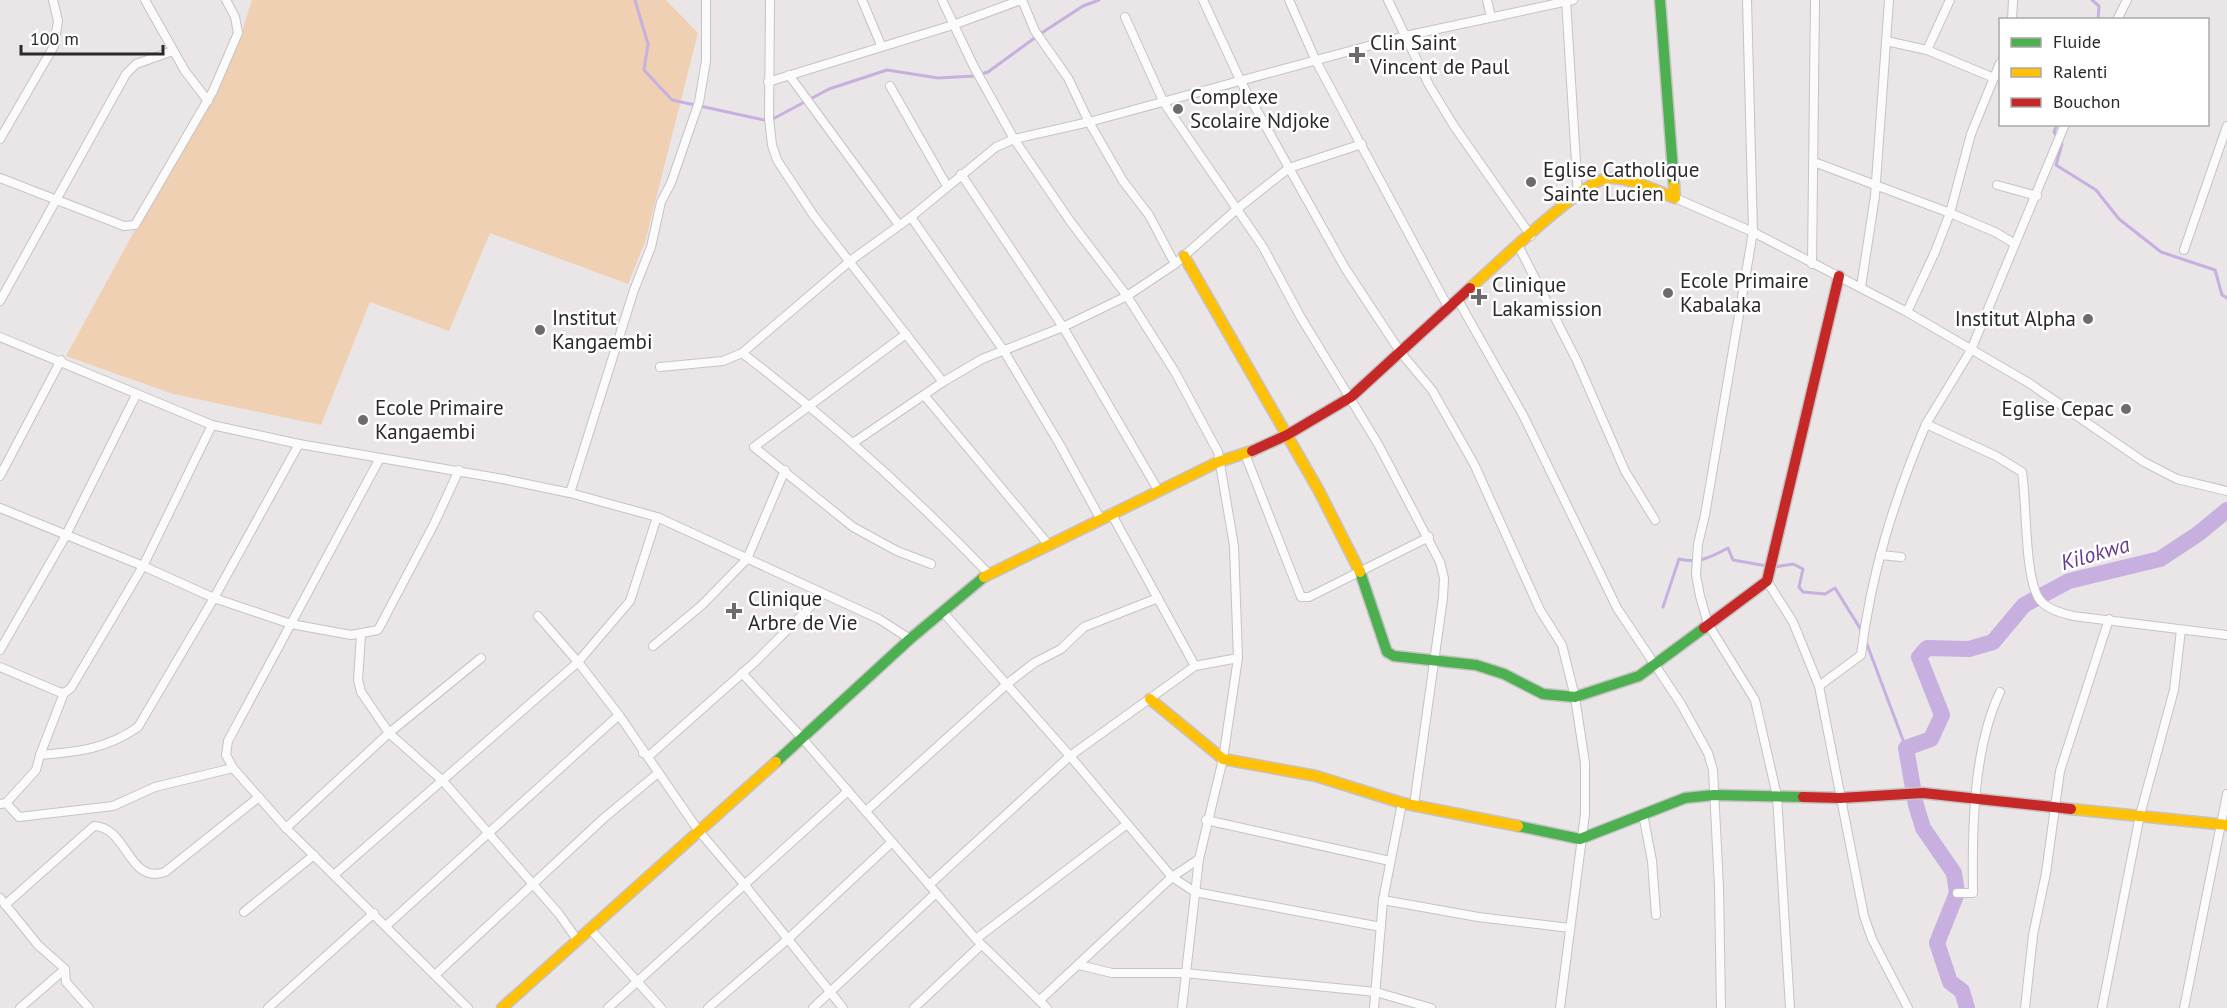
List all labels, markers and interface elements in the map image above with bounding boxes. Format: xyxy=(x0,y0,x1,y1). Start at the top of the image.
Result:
scale bar xyxy=(21,18,164,56)
legend xyxy=(1999,18,2209,126)
text: 100 m xyxy=(30,27,79,50)
place label: Clin Saint Vincent de Paul xyxy=(1369,29,1509,80)
text: Fluide xyxy=(2053,30,2101,53)
marker: Clin Saint Vincent de Paul xyxy=(1348,46,1366,64)
text: Ralenti xyxy=(2053,60,2108,83)
place label: Complexe Scolaire Ndjoke xyxy=(1190,83,1330,134)
text: Bouchon xyxy=(2053,90,2120,113)
marker: Complexe Scolaire Ndjoke xyxy=(1171,102,1185,116)
place label: Eglise Catholique Sainte Lucien xyxy=(1543,156,1699,207)
marker: Eglise Catholique Sainte Lucien xyxy=(1524,175,1538,189)
place label: Ecole Primaire Kabalaka xyxy=(1680,267,1809,318)
place label: Clinique Lakamission xyxy=(1492,271,1602,322)
marker: Ecole Primaire Kabalaka xyxy=(1661,286,1675,300)
marker: Clinique Lakamission xyxy=(1470,288,1488,306)
place label: Institut Kangaembi xyxy=(552,304,653,355)
place label: Institut Alpha xyxy=(1955,305,2076,332)
marker: Institut Alpha xyxy=(2081,312,2095,326)
marker: Institut Kangaembi xyxy=(533,323,547,337)
place label: Ecole Primaire Kangaembi xyxy=(375,394,504,445)
place label: Eglise Cepac xyxy=(2001,395,2114,422)
marker: Eglise Cepac xyxy=(2119,402,2133,416)
marker: Ecole Primaire Kangaembi xyxy=(356,413,370,427)
water label: Kilokwa xyxy=(2057,530,2133,576)
place label: Clinique Arbre de Vie xyxy=(748,585,857,636)
marker: Clinique Arbre de Vie xyxy=(725,602,743,620)

